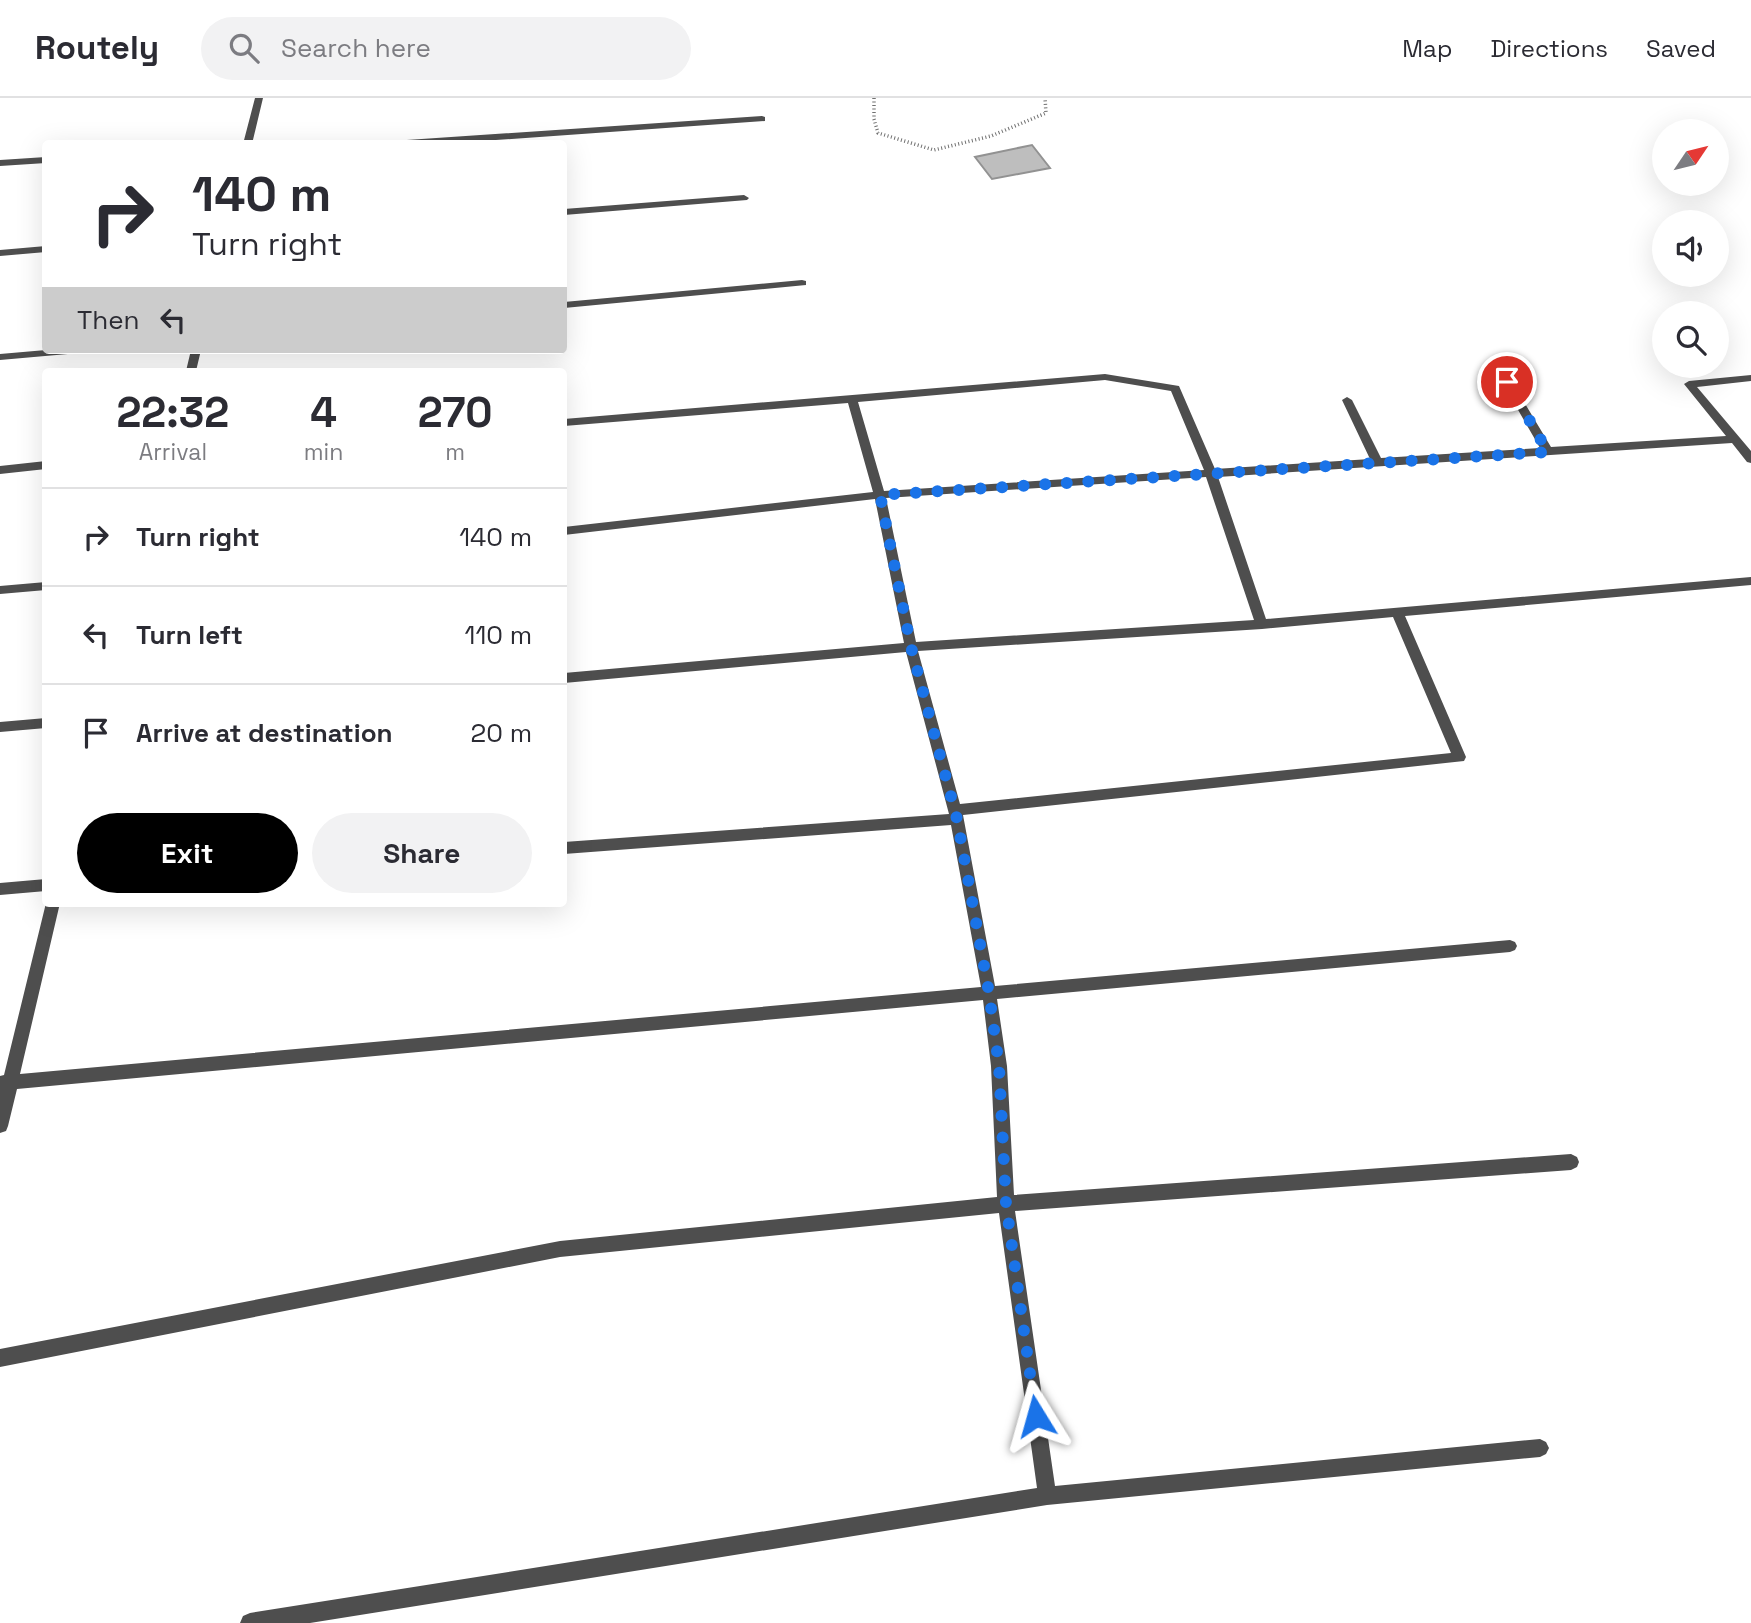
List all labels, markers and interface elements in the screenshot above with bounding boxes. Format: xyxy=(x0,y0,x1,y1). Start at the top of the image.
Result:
search box xyxy=(201,17,691,80)
text: Routely xyxy=(35,27,159,69)
icon: search xyxy=(225,29,263,67)
text: Search here xyxy=(281,31,431,65)
text: Map xyxy=(1402,33,1452,64)
text: Directions xyxy=(1490,33,1608,64)
text: Saved xyxy=(1646,33,1716,64)
north arrow xyxy=(1652,119,1729,196)
map controls xyxy=(1652,119,1729,378)
text: 140 m xyxy=(192,163,331,225)
icon: right xyxy=(77,168,168,259)
button: sound xyxy=(1652,210,1729,287)
text: Turn right xyxy=(192,224,342,264)
icon: left xyxy=(154,301,192,339)
button: search xyxy=(1652,301,1729,378)
text: Then xyxy=(77,303,140,337)
pin xyxy=(1477,352,1537,412)
icon: arrive xyxy=(1488,363,1526,401)
text: 22:32 xyxy=(116,386,229,439)
text: 4 xyxy=(310,386,337,439)
text: 270 xyxy=(418,386,493,439)
text: Arrival xyxy=(139,437,207,467)
text: min xyxy=(304,437,343,467)
text: m xyxy=(445,437,465,467)
icon: right xyxy=(77,518,115,556)
text: Turn right xyxy=(136,520,260,554)
text: 140 m xyxy=(459,520,532,554)
icon: left xyxy=(77,616,115,654)
text: Turn left xyxy=(136,618,243,652)
text: 110 m xyxy=(465,618,532,652)
icon: arrive xyxy=(77,714,115,752)
text: Arrive at destination xyxy=(136,716,393,750)
text: 20 m xyxy=(471,716,532,750)
button: Exit xyxy=(77,813,298,893)
button: Share xyxy=(312,813,532,893)
position arrow xyxy=(999,1379,1073,1453)

